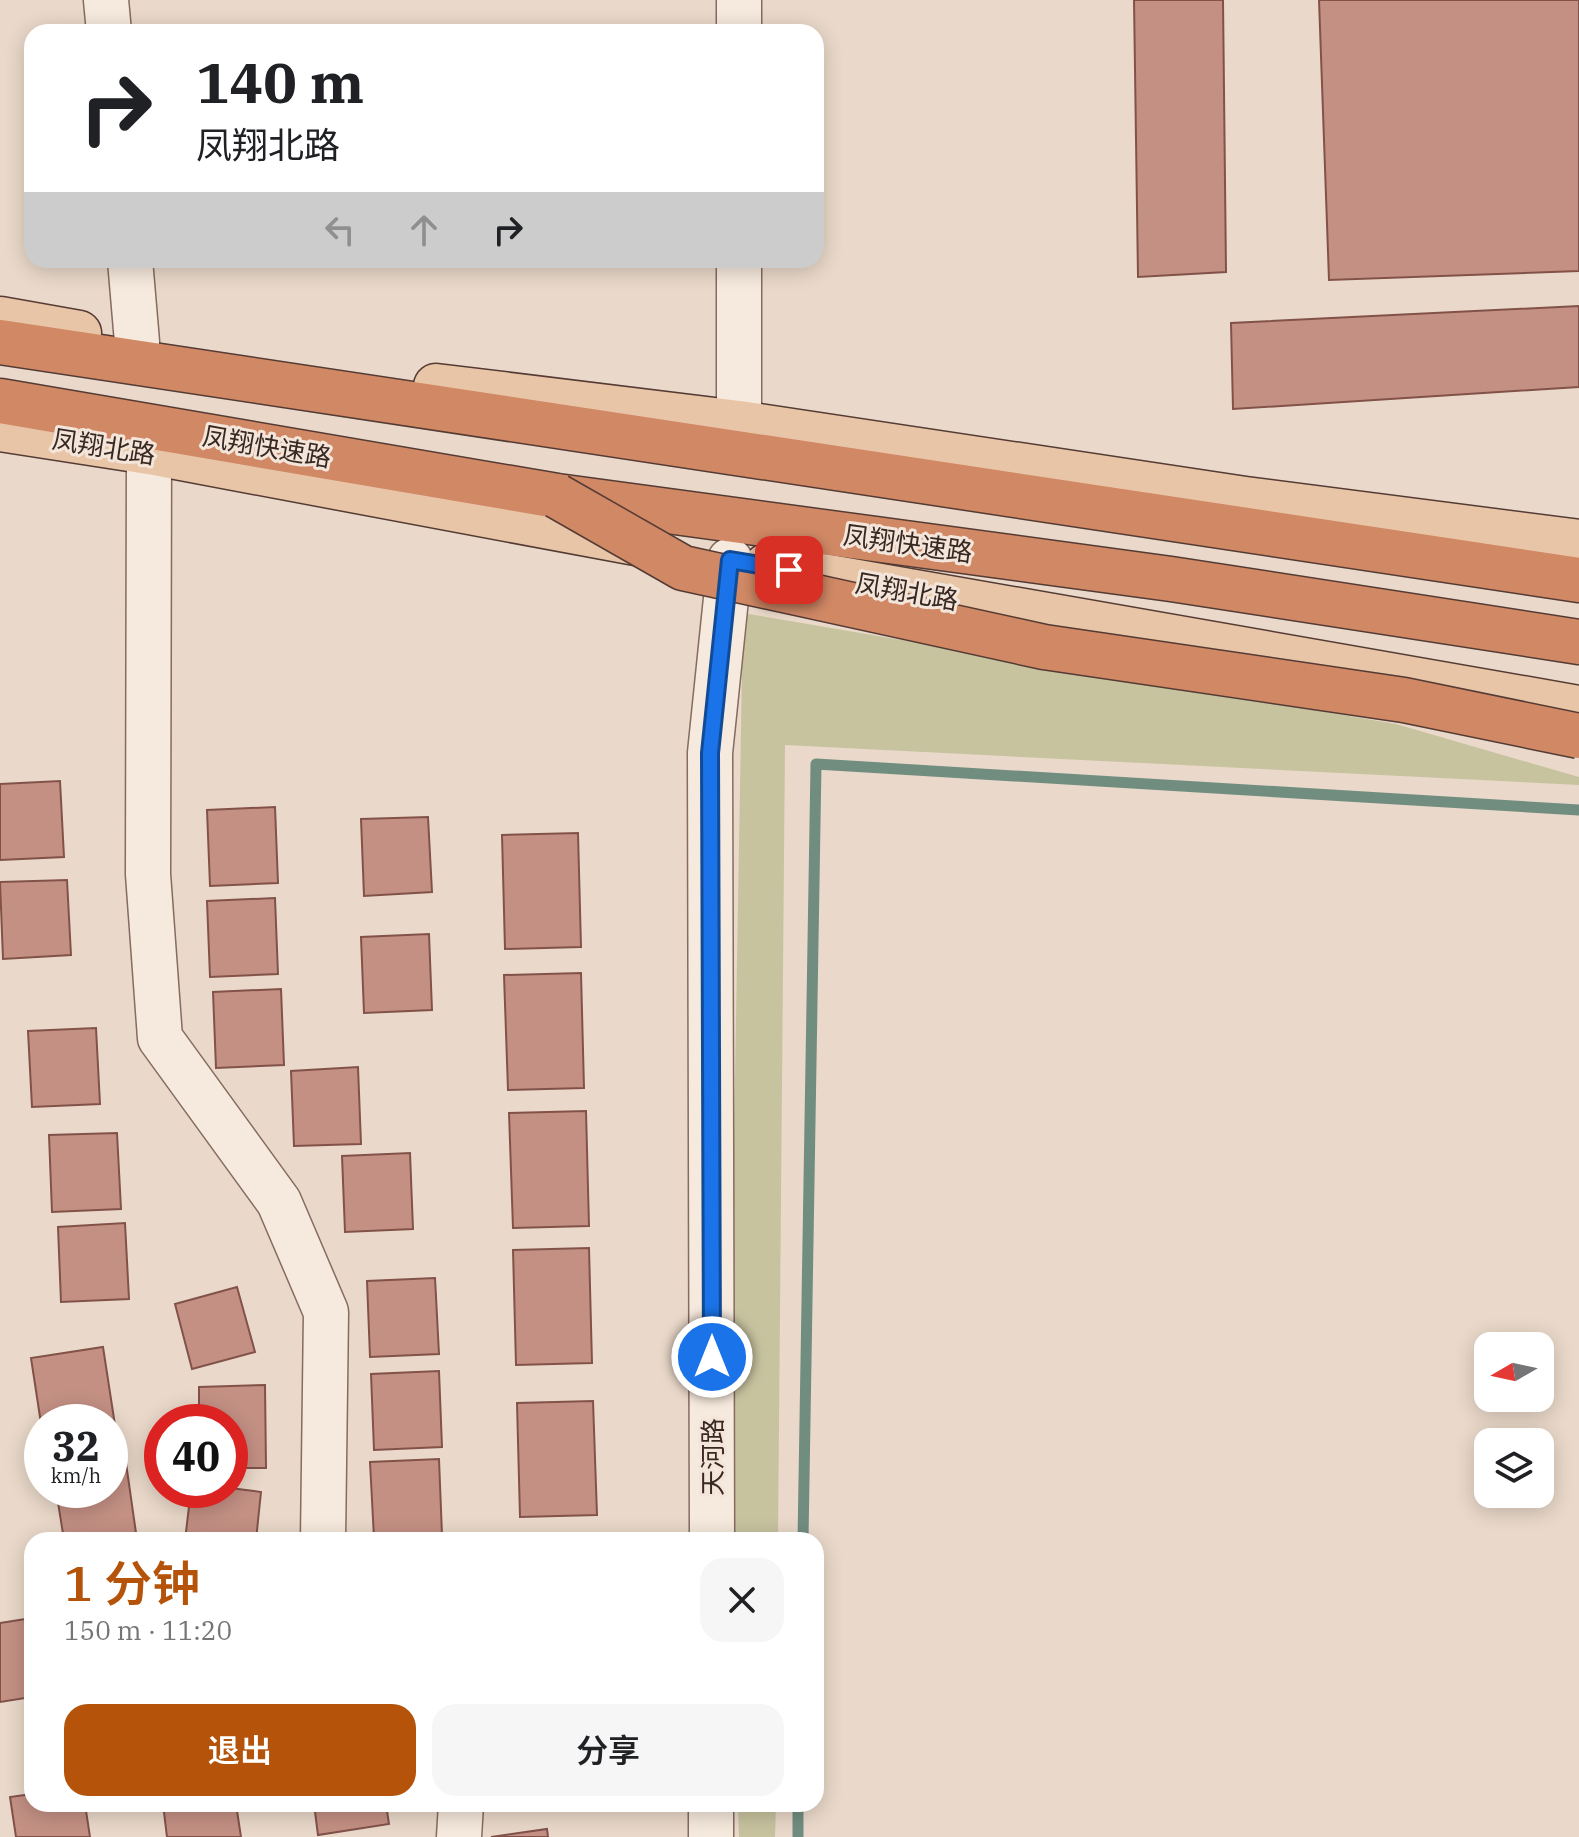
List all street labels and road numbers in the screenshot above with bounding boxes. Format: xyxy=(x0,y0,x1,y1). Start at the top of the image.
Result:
street label: 凤翔快速路 xyxy=(200,418,334,474)
street label: 凤翔北路 xyxy=(50,421,158,471)
street label: 凤翔快速路 xyxy=(841,517,975,569)
street label: 凤翔北路 xyxy=(853,565,961,617)
street label: 天河路 xyxy=(695,1418,729,1496)

